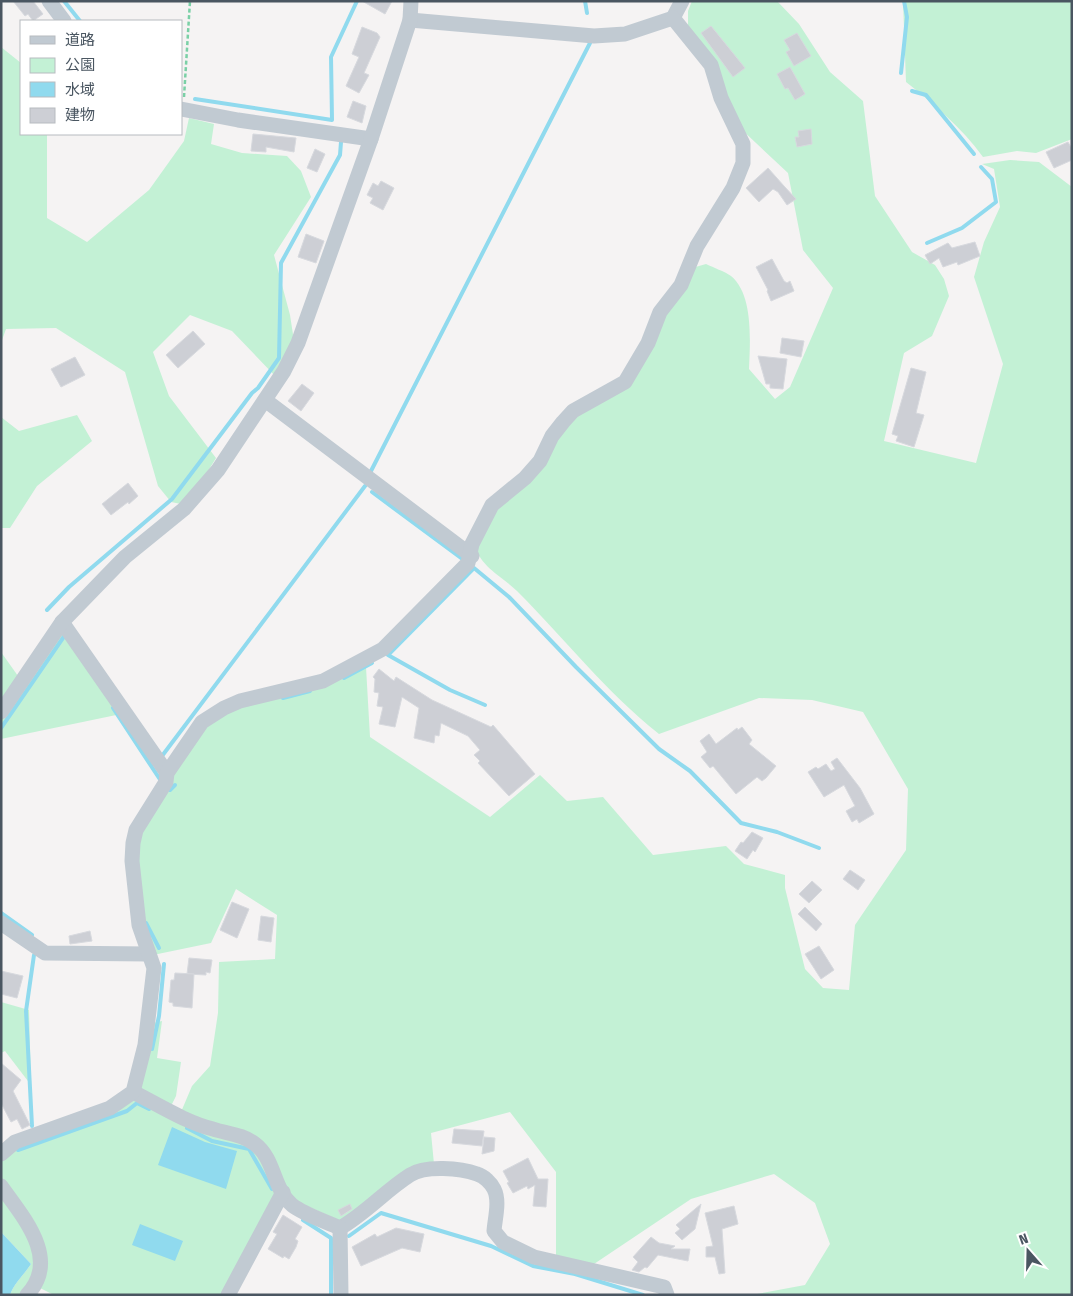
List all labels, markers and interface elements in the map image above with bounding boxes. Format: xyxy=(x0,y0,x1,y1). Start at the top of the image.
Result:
legend xyxy=(20,20,182,135)
text: 道路 xyxy=(65,31,95,49)
text: 公園 xyxy=(65,56,95,74)
text: 水域 xyxy=(65,81,95,99)
text: 建物 xyxy=(65,106,95,124)
north arrow xyxy=(1003,1226,1053,1276)
text: N xyxy=(1017,1230,1031,1249)

